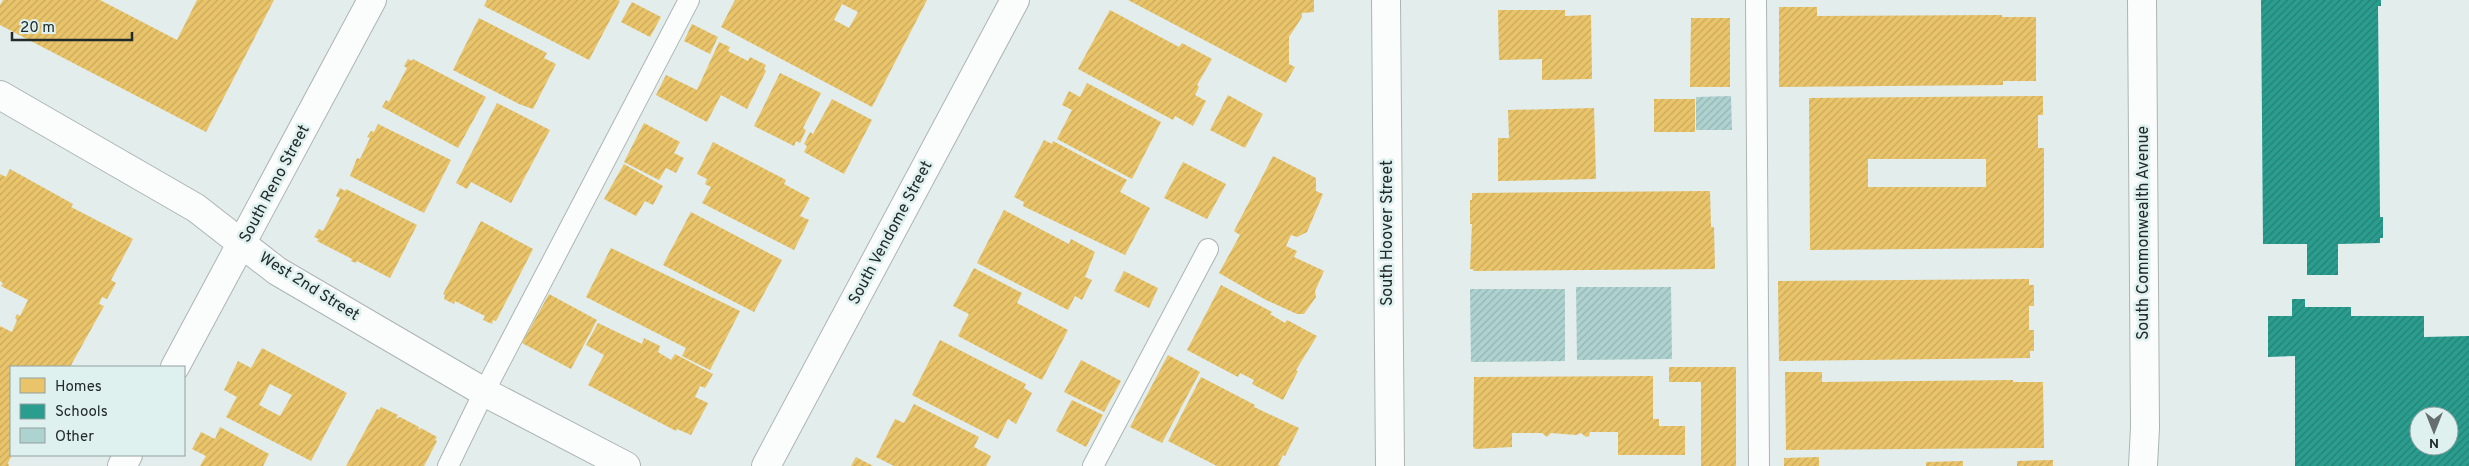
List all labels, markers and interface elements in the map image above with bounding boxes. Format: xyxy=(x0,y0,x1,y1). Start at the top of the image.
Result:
scale bar xyxy=(12,10,132,42)
text: 20 m xyxy=(20,19,55,38)
street label: South Reno Street xyxy=(235,122,315,246)
street label: South Commonwealth Avenue xyxy=(2134,126,2154,340)
street label: South Vendome Street xyxy=(845,158,937,308)
street label: South Hoover Street xyxy=(1378,160,1398,306)
street label: West 2nd Street xyxy=(255,248,363,326)
legend xyxy=(10,366,185,456)
text: Homes xyxy=(55,378,102,397)
text: Schools xyxy=(55,403,108,422)
north arrow xyxy=(2409,406,2459,456)
text: Other xyxy=(55,428,94,447)
text: N xyxy=(2429,434,2439,451)

